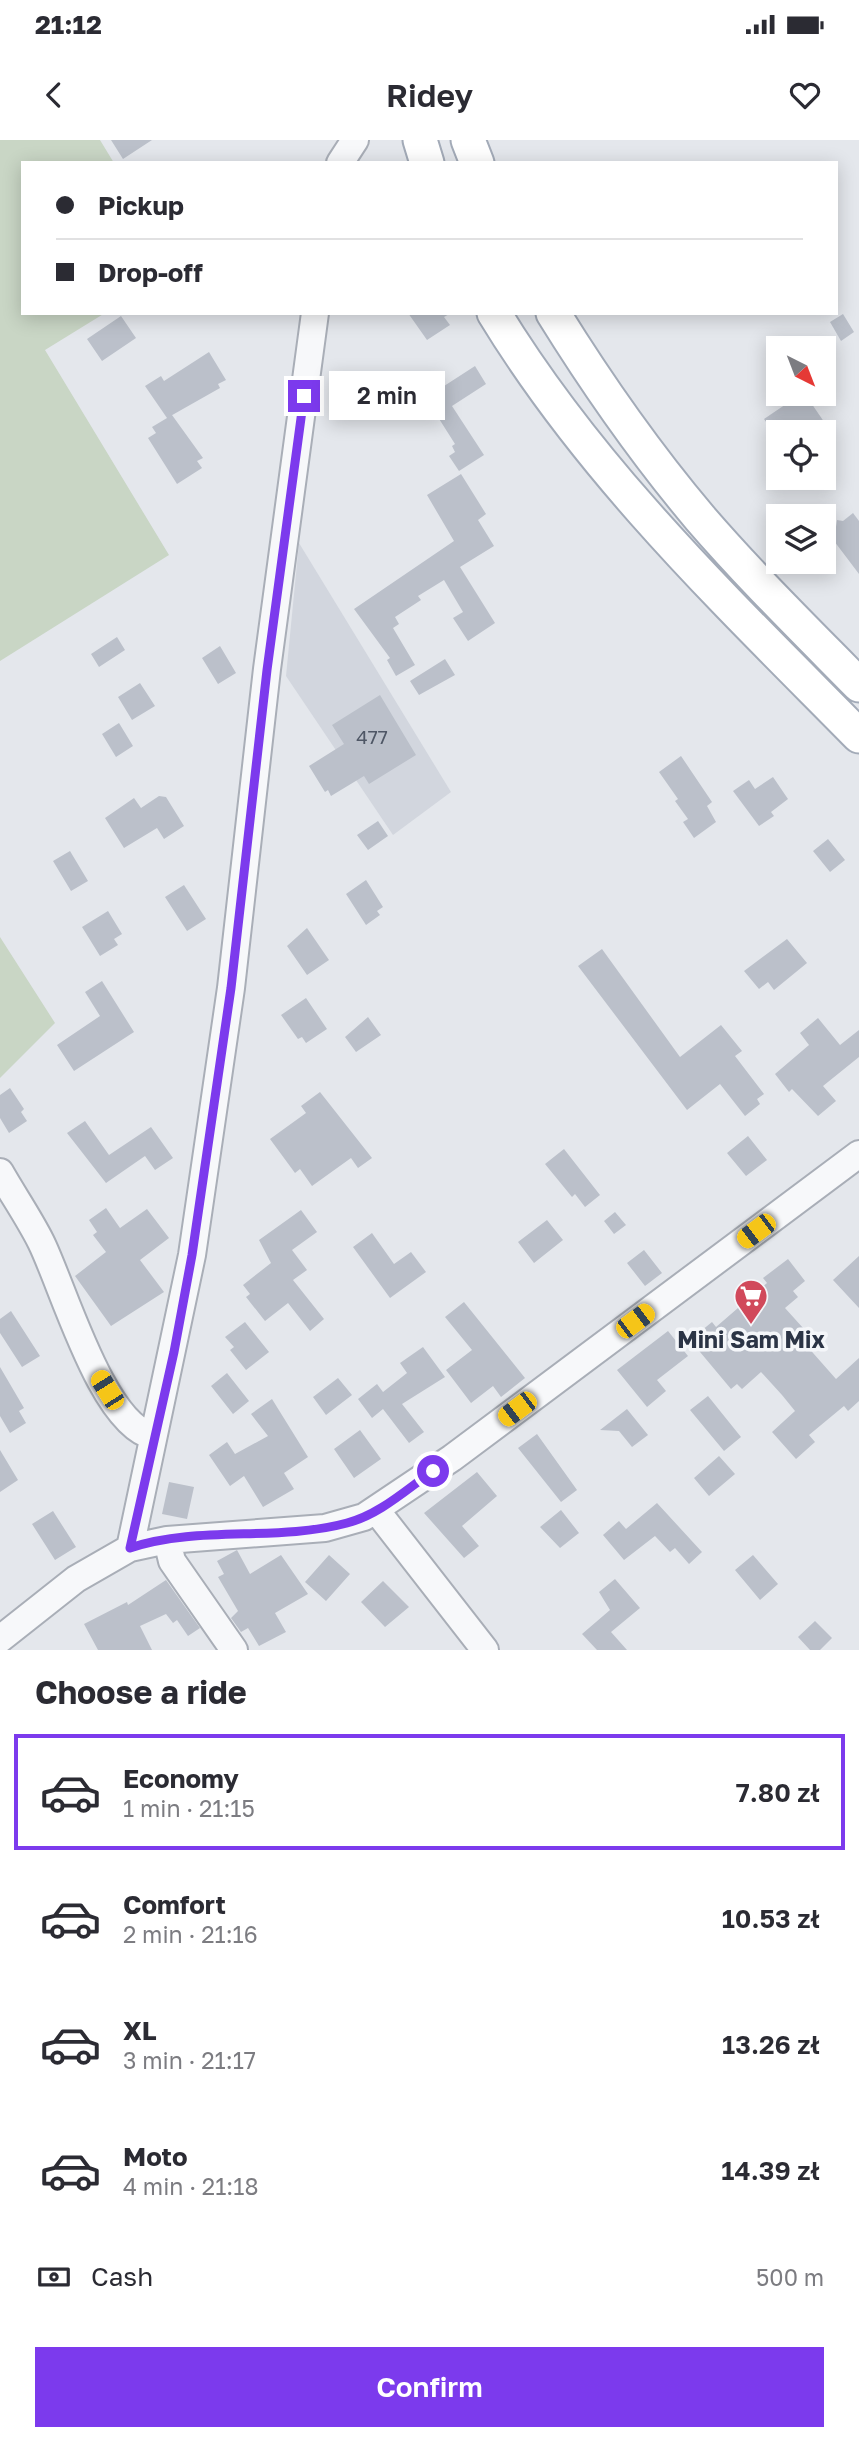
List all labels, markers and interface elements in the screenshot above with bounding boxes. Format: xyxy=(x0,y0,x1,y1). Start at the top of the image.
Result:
text: 21:12 xyxy=(35,9,102,40)
icon: back xyxy=(35,76,73,114)
text: Ridey xyxy=(386,76,473,114)
icon: heart xyxy=(786,76,824,114)
text: Pickup xyxy=(98,190,184,221)
text: Drop-off xyxy=(98,257,203,288)
north arrow xyxy=(766,336,836,406)
map controls xyxy=(766,336,836,574)
callout: 2 min xyxy=(328,372,444,420)
route end xyxy=(288,380,320,412)
text: 2 min xyxy=(357,381,417,409)
button: locate xyxy=(766,420,836,490)
button: layers xyxy=(766,504,836,574)
house number: 477 xyxy=(356,725,388,748)
car xyxy=(733,1210,780,1252)
supermarket icon: Mini Sam Mix xyxy=(732,1277,770,1326)
car xyxy=(612,1300,659,1342)
place label: Mini Sam Mix xyxy=(677,1325,825,1353)
car xyxy=(87,1367,128,1413)
car xyxy=(494,1388,541,1430)
route start xyxy=(417,1455,449,1487)
text: Choose a ride xyxy=(35,1673,247,1711)
icon: car xyxy=(39,1761,102,1824)
text: Economy xyxy=(123,1763,239,1794)
text: 7.80 zł xyxy=(736,1777,820,1808)
text: 1 min · 21:15 xyxy=(123,1794,255,1822)
icon: car xyxy=(39,1887,102,1950)
text: Comfort xyxy=(123,1889,226,1920)
text: 10.53 zł xyxy=(722,1903,820,1934)
text: 2 min · 21:16 xyxy=(123,1920,258,1948)
icon: car xyxy=(39,2013,102,2076)
text: XL xyxy=(123,2015,157,2046)
text: 13.26 zł xyxy=(722,2029,820,2060)
text: 3 min · 21:17 xyxy=(123,2046,256,2074)
icon: car xyxy=(39,2139,102,2202)
text: Moto xyxy=(123,2141,188,2172)
text: 14.39 zł xyxy=(721,2155,820,2186)
text: 4 min · 21:18 xyxy=(123,2172,258,2200)
icon: cash xyxy=(35,2258,73,2296)
text: Cash xyxy=(91,2261,153,2292)
text: 500 m xyxy=(756,2263,824,2291)
button: Confirm xyxy=(35,2347,824,2427)

